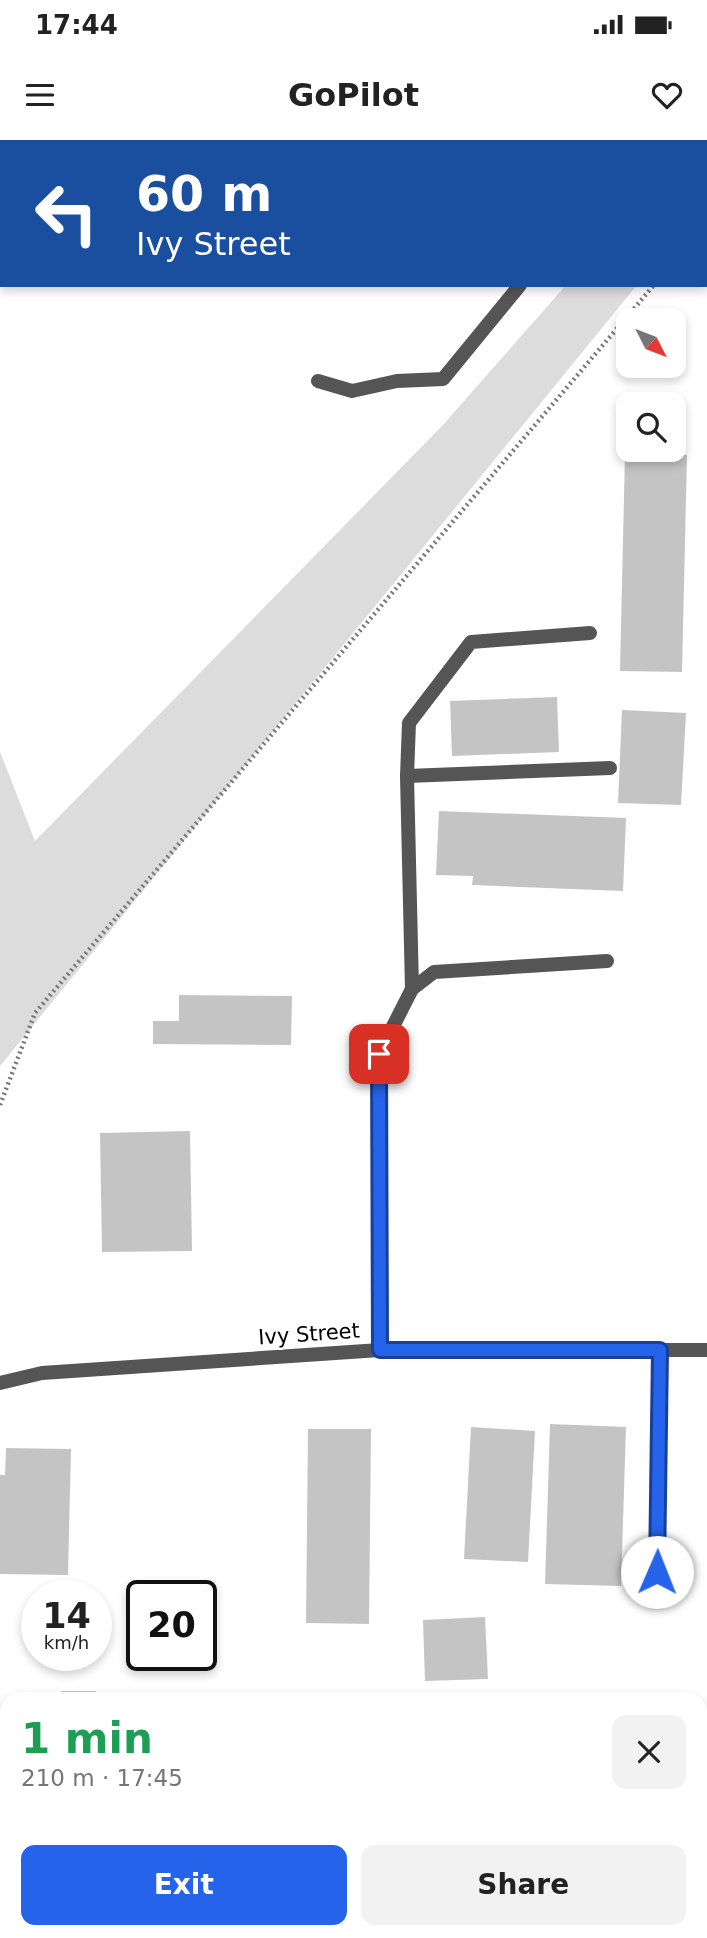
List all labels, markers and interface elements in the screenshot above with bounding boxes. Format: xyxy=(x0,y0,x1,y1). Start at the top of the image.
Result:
text: 17:44 xyxy=(35,10,118,40)
icon: menu xyxy=(21,76,59,114)
text: GoPilot xyxy=(288,76,419,114)
icon: heart xyxy=(648,76,686,114)
text: 60 m xyxy=(136,166,272,223)
icon: left xyxy=(21,168,112,259)
text: Ivy Street xyxy=(136,225,291,263)
north arrow xyxy=(616,308,686,378)
map controls xyxy=(616,308,686,462)
button: search xyxy=(616,392,686,462)
pin xyxy=(349,1024,409,1084)
icon: arrive xyxy=(360,1035,398,1073)
street label: Ivy Street xyxy=(258,1318,360,1350)
position arrow xyxy=(620,1535,694,1609)
speed limit sign: 20 xyxy=(126,1580,217,1671)
text: 14 xyxy=(42,1596,91,1636)
text: km/h xyxy=(44,1632,89,1653)
text: 1 min xyxy=(21,1714,153,1763)
button: close xyxy=(612,1715,686,1789)
text: 210 m · 17:45 xyxy=(21,1765,183,1791)
button: Exit xyxy=(21,1845,347,1925)
button: Share xyxy=(361,1845,686,1925)

